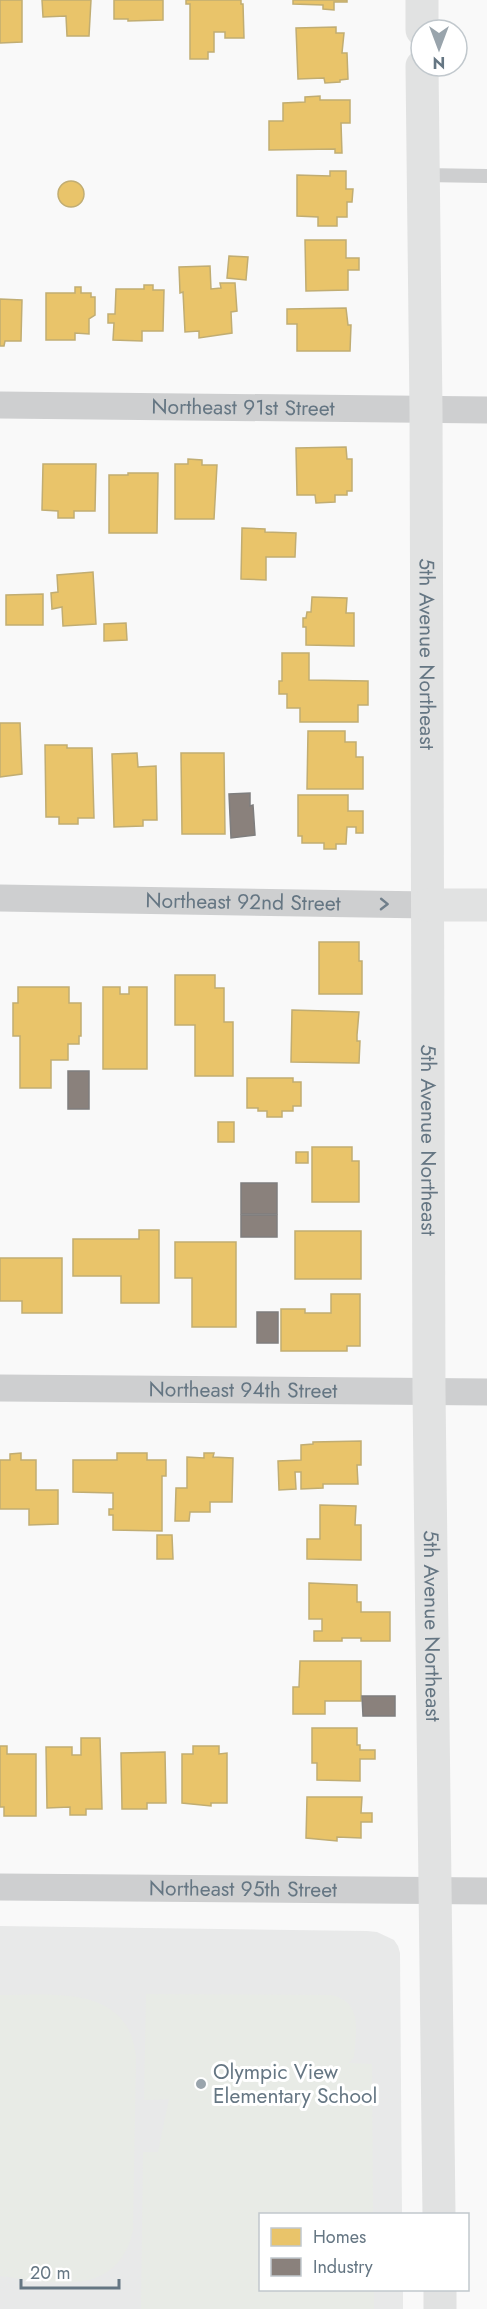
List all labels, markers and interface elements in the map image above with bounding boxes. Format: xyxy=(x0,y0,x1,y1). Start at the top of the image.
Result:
north arrow xyxy=(409,18,469,78)
text: N xyxy=(433,51,445,74)
street label: Northeast 91st Street xyxy=(151,392,335,423)
street label: 5th Avenue Northeast xyxy=(411,558,442,750)
street label: Northeast 92nd Street xyxy=(145,885,341,919)
one-way arrow xyxy=(379,898,388,910)
street label: 5th Avenue Northeast xyxy=(413,1044,444,1236)
street label: Northeast 94th Street xyxy=(149,1374,337,1406)
street label: 5th Avenue Northeast xyxy=(416,1530,448,1722)
street label: Northeast 95th Street xyxy=(149,1873,337,1905)
place label: Olympic View Elementary School xyxy=(213,2057,377,2111)
marker: Olympic View Elementary School xyxy=(194,2077,208,2091)
legend xyxy=(259,2213,469,2291)
text: Homes xyxy=(313,2224,366,2250)
scale bar xyxy=(21,2252,118,2290)
text: Industry xyxy=(313,2254,373,2280)
text: 20 m xyxy=(30,2260,70,2286)

